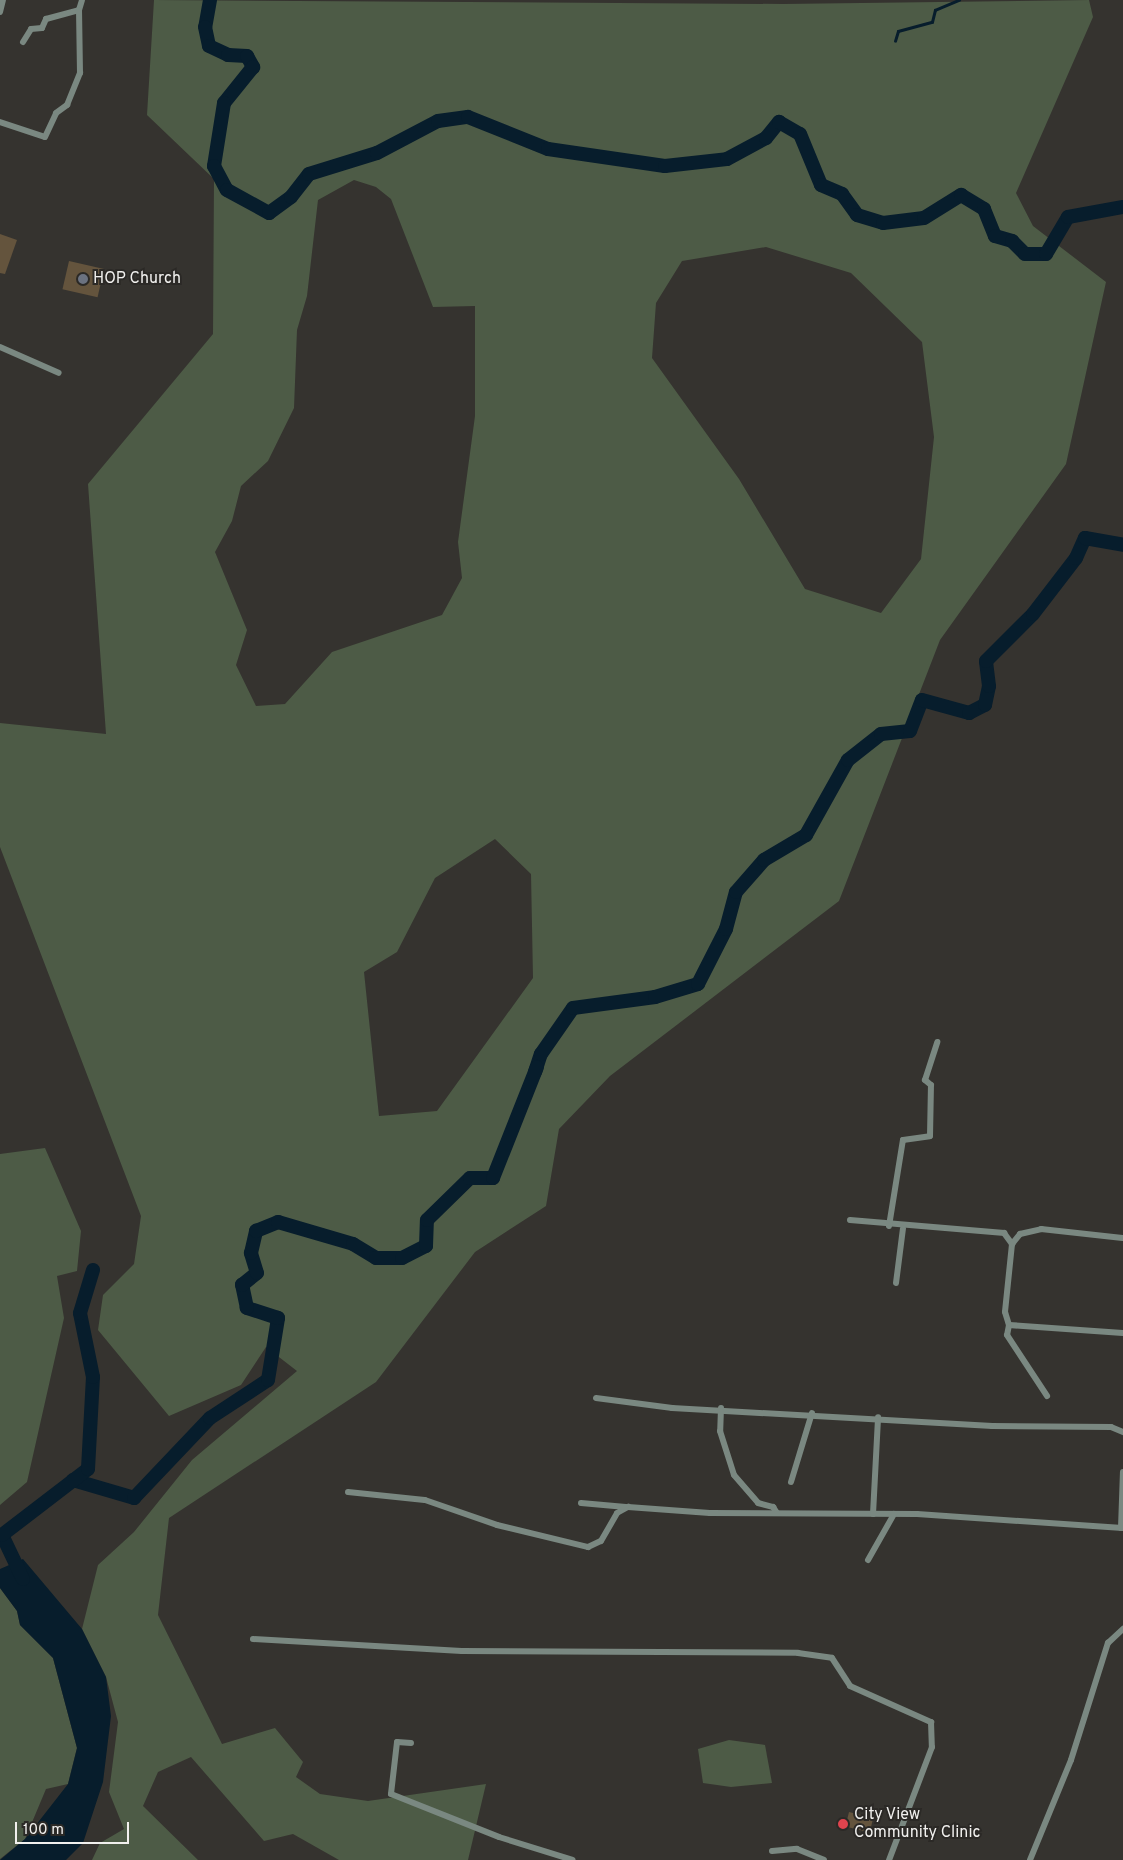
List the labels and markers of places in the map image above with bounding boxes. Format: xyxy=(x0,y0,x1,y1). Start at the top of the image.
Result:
place label: HOP Church xyxy=(93,269,181,289)
marker: HOP Church xyxy=(77,273,89,285)
place label: City View Community Clinic xyxy=(854,1805,980,1843)
marker: City View Community Clinic xyxy=(836,1817,850,1831)

